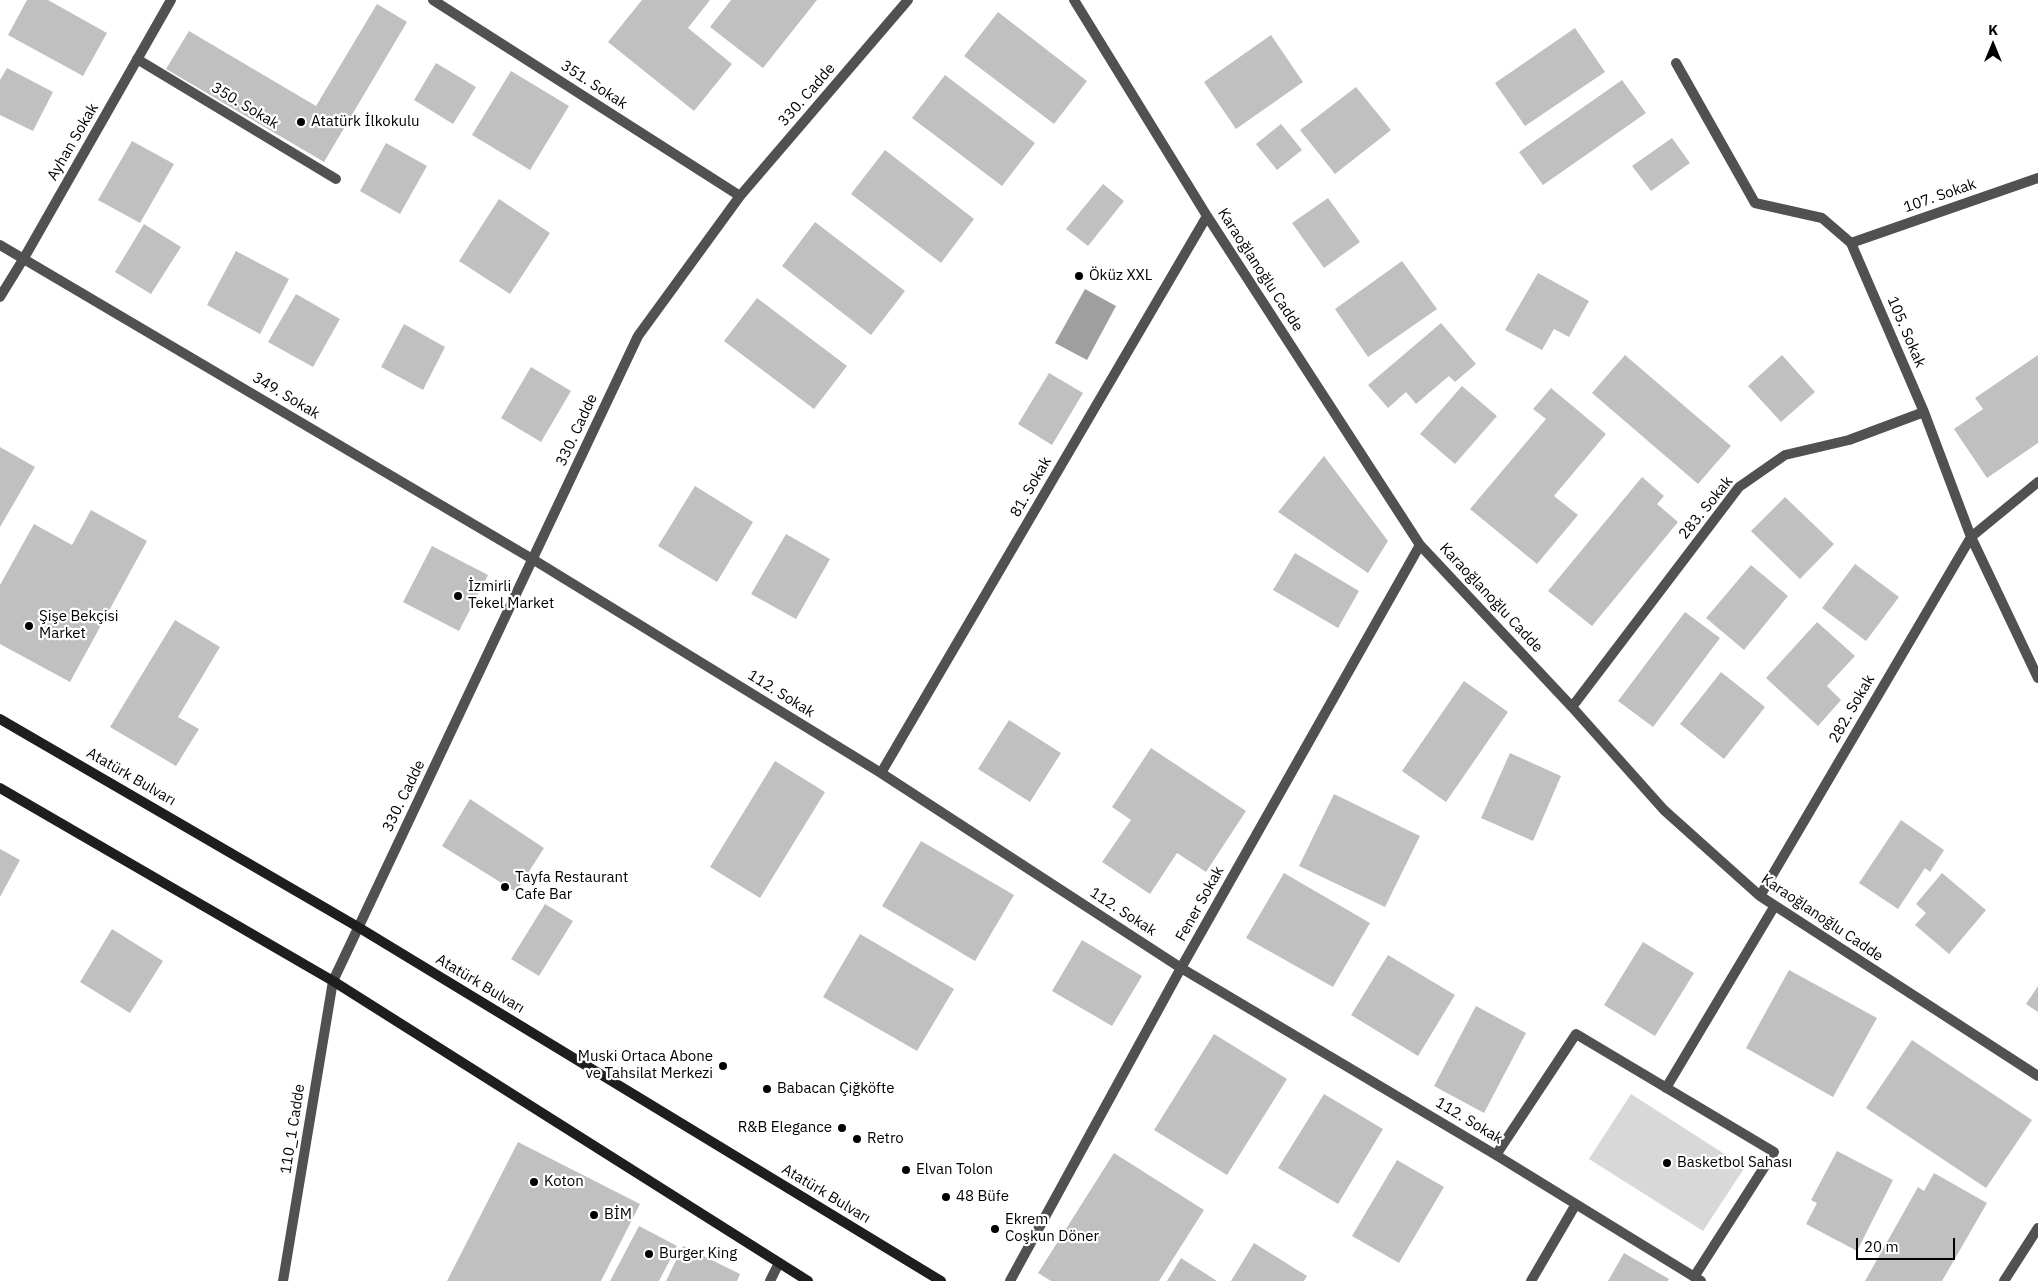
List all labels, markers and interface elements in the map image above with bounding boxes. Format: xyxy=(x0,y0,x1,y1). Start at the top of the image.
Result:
north arrow xyxy=(1968,20,2018,70)
text: K xyxy=(1988,21,1998,39)
street label: 351. Sokak xyxy=(557,57,631,113)
street label: 330. Cadde xyxy=(775,60,839,130)
street label: 350. Sokak xyxy=(208,79,282,133)
street label: Ayhan Sokak xyxy=(44,100,102,184)
place label: Atatürk İlkokulu xyxy=(311,113,420,131)
marker: Atatürk İlkokulu xyxy=(295,116,307,128)
street label: 107. Sokak xyxy=(1901,175,1979,217)
street label: Karaoğlanoğlu Cadde xyxy=(1213,205,1307,335)
place label: Öküz XXL xyxy=(1089,267,1152,285)
marker: Öküz XXL xyxy=(1073,270,1085,282)
street label: 105. Sokak xyxy=(1883,294,1929,370)
street label: 349. Sokak xyxy=(249,369,323,423)
street label: 330. Cadde xyxy=(552,391,602,469)
street label: 81. Sokak xyxy=(1007,454,1055,520)
street label: 283. Sokak xyxy=(1675,473,1737,543)
street label: Karaoğlanoğlu Cadde xyxy=(1436,540,1546,656)
place label: İzmirli Tekel Market xyxy=(468,578,554,613)
marker: İzmirli Tekel Market xyxy=(452,590,464,602)
place label: Şişe Bekçisi Market xyxy=(39,608,119,643)
marker: Şişe Bekçisi Market xyxy=(23,620,35,632)
street label: 112. Sokak xyxy=(744,666,818,722)
street label: 282. Sokak xyxy=(1825,672,1879,746)
street label: Atatürk Bulvarı xyxy=(83,744,179,810)
street label: 330. Cadde xyxy=(379,757,429,835)
street label: Fener Sokak xyxy=(1172,863,1228,945)
place label: Tayfa Restaurant Cafe Bar xyxy=(515,869,628,904)
street label: Karaoğlanoğlu Cadde xyxy=(1758,871,1886,965)
marker: Tayfa Restaurant Cafe Bar xyxy=(499,881,511,893)
street label: 112. Sokak xyxy=(1086,884,1160,940)
street label: Atatürk Bulvarı xyxy=(432,950,528,1018)
place label: Muski Ortaca Abone ve Tahsilat Merkezi xyxy=(578,1048,713,1083)
marker: Muski Ortaca Abone ve Tahsilat Merkezi xyxy=(717,1060,729,1072)
place label: Babacan Çiğköfte xyxy=(777,1080,894,1098)
street label: 110_1 Cadde xyxy=(277,1083,309,1175)
marker: Babacan Çiğköfte xyxy=(761,1083,773,1095)
street label: 112. Sokak xyxy=(1432,1094,1506,1148)
place label: R&B Elegance xyxy=(738,1119,832,1137)
marker: R&B Elegance xyxy=(836,1122,848,1134)
place label: Retro xyxy=(867,1130,904,1148)
marker: Retro xyxy=(851,1133,863,1145)
place label: Basketbol Sahası xyxy=(1677,1154,1792,1172)
marker: Basketbol Sahası xyxy=(1661,1157,1673,1169)
street label: Atatürk Bulvarı xyxy=(778,1160,874,1228)
place label: Elvan Tolon xyxy=(916,1161,993,1179)
marker: Elvan Tolon xyxy=(900,1164,912,1176)
place label: Koton xyxy=(544,1173,584,1191)
marker: Koton xyxy=(528,1176,540,1188)
place label: 48 Büfe xyxy=(956,1188,1009,1206)
marker: 48 Büfe xyxy=(940,1191,952,1203)
place label: BİM xyxy=(604,1206,632,1224)
marker: BİM xyxy=(588,1209,600,1221)
place label: Ekrem Coşkun Döner xyxy=(1005,1211,1099,1246)
marker: Ekrem Coşkun Döner xyxy=(989,1223,1001,1235)
scale bar xyxy=(1858,1228,1957,1260)
text: 20 m xyxy=(1864,1237,1899,1256)
place label: Burger King xyxy=(659,1245,737,1263)
marker: Burger King xyxy=(643,1248,655,1260)

